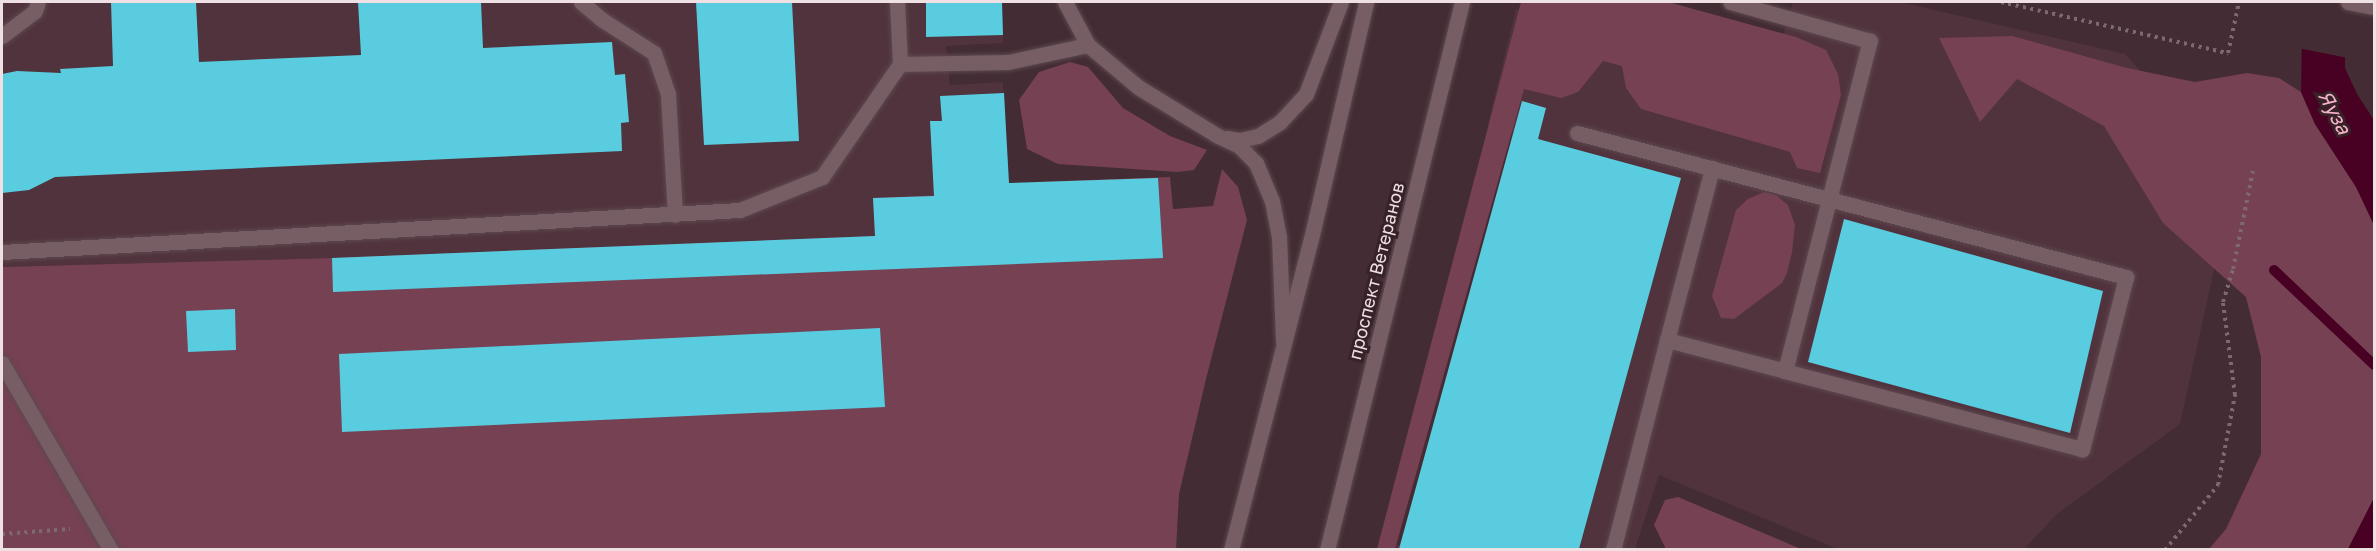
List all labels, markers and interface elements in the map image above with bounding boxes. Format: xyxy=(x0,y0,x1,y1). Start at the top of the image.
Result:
water label: Яуза xyxy=(2314,86,2356,138)
street label: проспект Ветеранов xyxy=(1344,180,1408,362)

